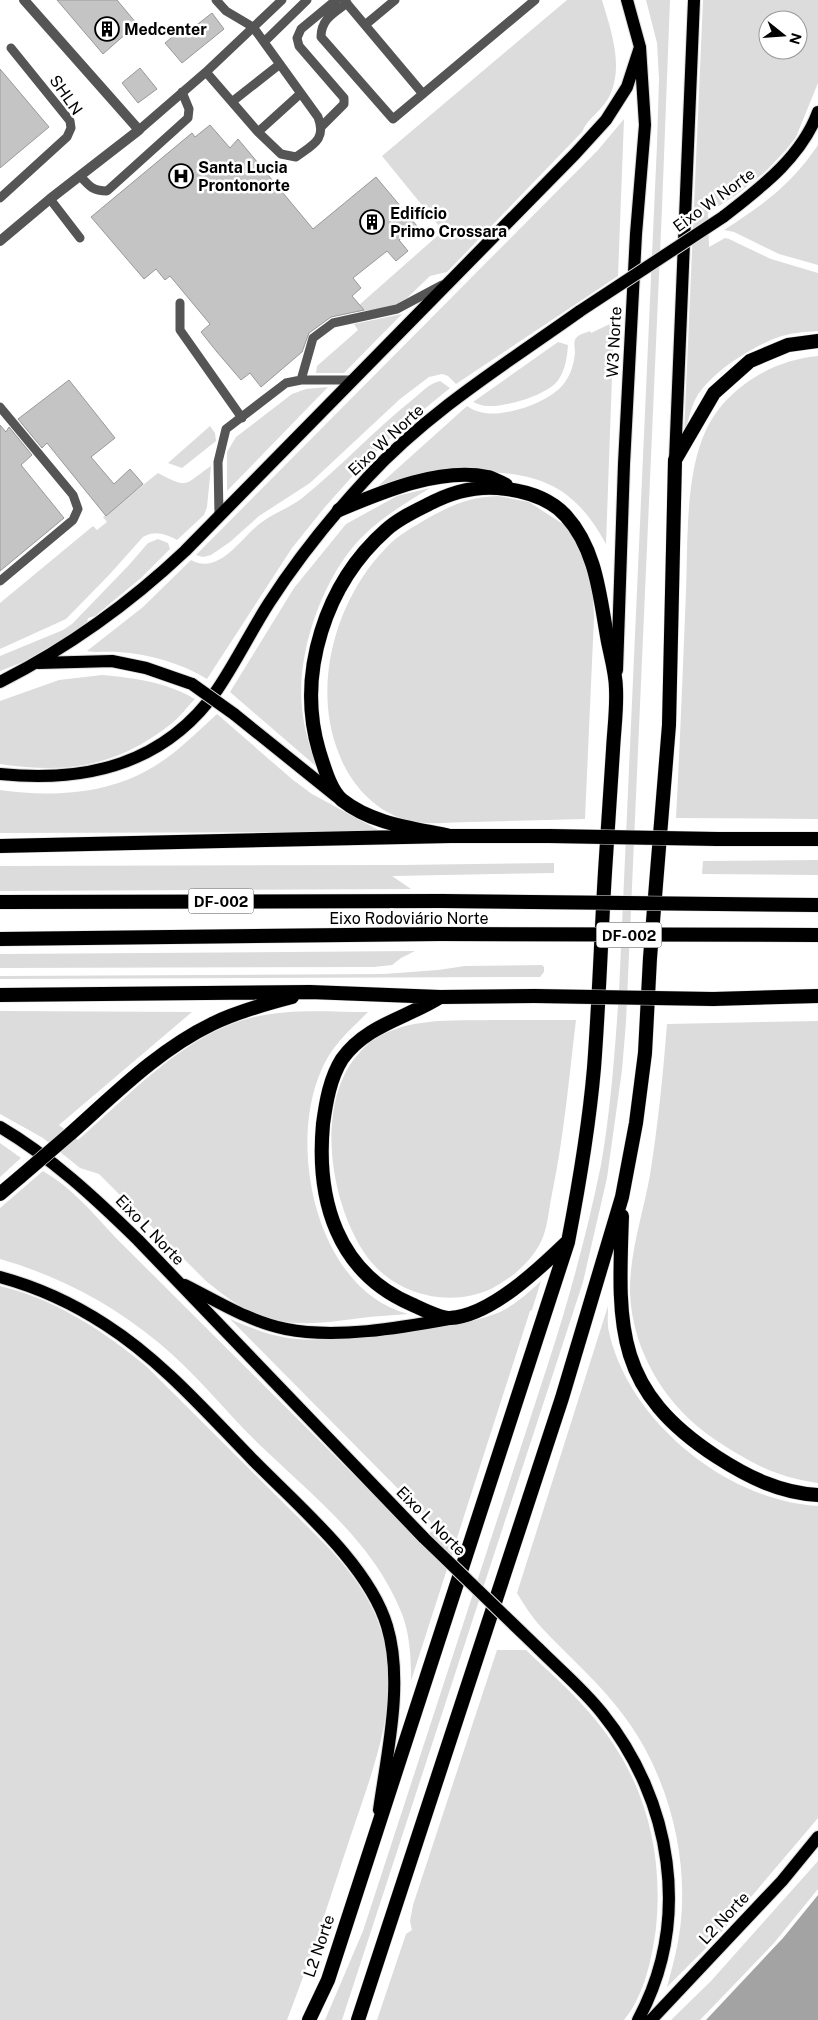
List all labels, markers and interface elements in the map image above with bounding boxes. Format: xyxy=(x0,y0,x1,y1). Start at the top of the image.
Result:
north arrow xyxy=(758,10,808,60)
building icon: Medcenter xyxy=(94,16,120,42)
place label: Medcenter xyxy=(124,20,207,39)
text: N xyxy=(786,31,805,46)
street label: SHLN xyxy=(46,71,86,119)
place label: Santa Lucia Prontonorte xyxy=(198,158,290,195)
hospital icon: Santa Lucia Prontonorte xyxy=(168,163,194,189)
street label: Eixo W Norte xyxy=(670,164,758,236)
place label: Edifício Primo Crossara xyxy=(390,204,507,241)
building icon: Edifício Primo Crossara xyxy=(359,209,385,235)
street label: W3 Norte xyxy=(603,306,625,378)
street label: Eixo W Norte xyxy=(344,400,428,480)
road number: DF-002 xyxy=(188,888,254,914)
street label: Eixo Rodoviário Norte xyxy=(329,909,489,928)
road number: DF-002 xyxy=(596,922,662,948)
street label: Eixo L Norte xyxy=(112,1191,188,1269)
street label: Eixo L Norte xyxy=(392,1482,470,1560)
street label: L2 Norte xyxy=(695,1888,753,1948)
street label: L2 Norte xyxy=(299,1912,339,1980)

